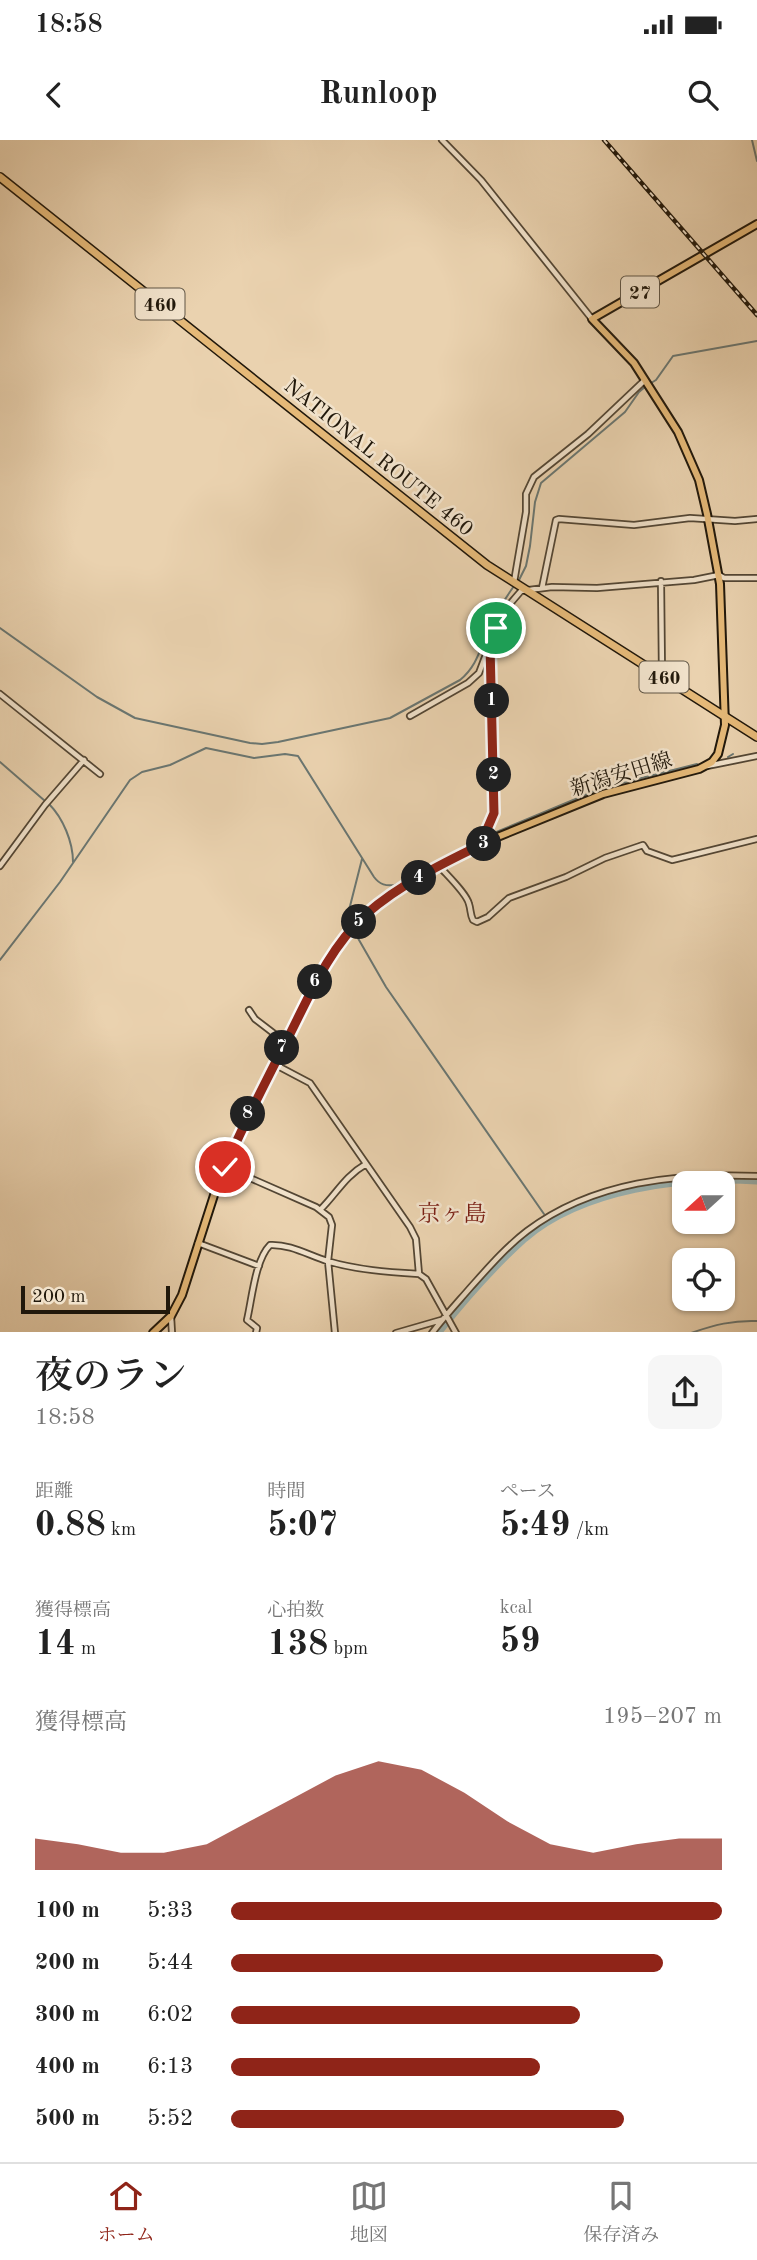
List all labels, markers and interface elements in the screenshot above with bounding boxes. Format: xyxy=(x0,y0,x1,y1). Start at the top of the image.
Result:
text: 18:58 xyxy=(35,12,103,38)
icon: back xyxy=(35,76,73,114)
icon: search xyxy=(684,76,722,114)
text: Runloop xyxy=(319,79,438,111)
road number: 27 xyxy=(621,276,659,308)
road number: 460 xyxy=(136,288,184,320)
street label: NATIONAL ROUTE 460 xyxy=(280,376,477,541)
pin xyxy=(466,598,526,658)
icon: arrive xyxy=(477,609,515,647)
road number: 460 xyxy=(640,662,688,692)
pin: 1 xyxy=(475,684,510,718)
text: 1 xyxy=(486,691,497,710)
street label: 新潟安田線 xyxy=(568,748,675,801)
pin: 2 xyxy=(476,758,512,792)
text: 2 xyxy=(488,765,499,784)
pin: 3 xyxy=(466,826,502,862)
text: 3 xyxy=(478,834,489,853)
pin: 4 xyxy=(402,860,436,896)
text: 4 xyxy=(413,868,424,887)
pin: 5 xyxy=(342,904,376,940)
text: 5 xyxy=(353,912,364,931)
pin: 6 xyxy=(298,964,332,1000)
text: 6 xyxy=(309,972,320,991)
pin: 7 xyxy=(264,1030,300,1066)
text: 7 xyxy=(276,1038,287,1057)
pin: 8 xyxy=(230,1096,266,1132)
text: 8 xyxy=(242,1104,253,1123)
pin xyxy=(195,1137,255,1197)
icon: check xyxy=(206,1148,244,1186)
north arrow xyxy=(672,1171,735,1234)
map controls xyxy=(672,1171,735,1311)
district label: 京ヶ島 xyxy=(418,1201,487,1226)
button: locate xyxy=(672,1248,735,1311)
scale bar xyxy=(21,1283,170,1315)
text: 200 m xyxy=(32,1288,85,1307)
button: share xyxy=(648,1355,722,1429)
text: 夜のラン xyxy=(35,1359,187,1397)
text: 18:58 xyxy=(35,1406,95,1429)
text: 距離 xyxy=(35,1483,73,1502)
text: 時間 xyxy=(267,1483,305,1502)
text: ペース xyxy=(500,1483,556,1502)
text: 0.88 xyxy=(35,1508,106,1543)
text: 5:07 xyxy=(267,1508,338,1543)
text: 5:49 xyxy=(500,1508,570,1543)
text: km xyxy=(106,1521,136,1540)
text: /km xyxy=(570,1521,609,1540)
text: kcal xyxy=(500,1599,532,1618)
text: 獲得標高 xyxy=(35,1602,111,1621)
text: 心拍数 xyxy=(267,1602,324,1621)
text: 59 xyxy=(500,1624,540,1659)
text: 14 xyxy=(35,1627,76,1662)
text: 138 xyxy=(267,1627,328,1662)
text: m xyxy=(76,1640,96,1659)
text: bpm xyxy=(328,1640,368,1659)
text: 195–207 m xyxy=(603,1705,722,1728)
text: 獲得標高 xyxy=(35,1711,127,1734)
text: 100 m xyxy=(35,1899,100,1922)
text: 5:33 xyxy=(147,1899,193,1922)
text: 200 m xyxy=(35,1951,100,1974)
text: 5:44 xyxy=(147,1951,193,1974)
text: 300 m xyxy=(35,2003,100,2026)
text: 6:02 xyxy=(147,2003,193,2026)
text: 400 m xyxy=(35,2055,100,2078)
text: 6:13 xyxy=(147,2055,193,2078)
text: 500 m xyxy=(35,2107,100,2130)
text: 5:52 xyxy=(147,2107,193,2130)
tab: ホーム xyxy=(98,2177,155,2248)
tab: 地図 xyxy=(350,2177,388,2248)
tab: 保存済み xyxy=(583,2177,659,2248)

